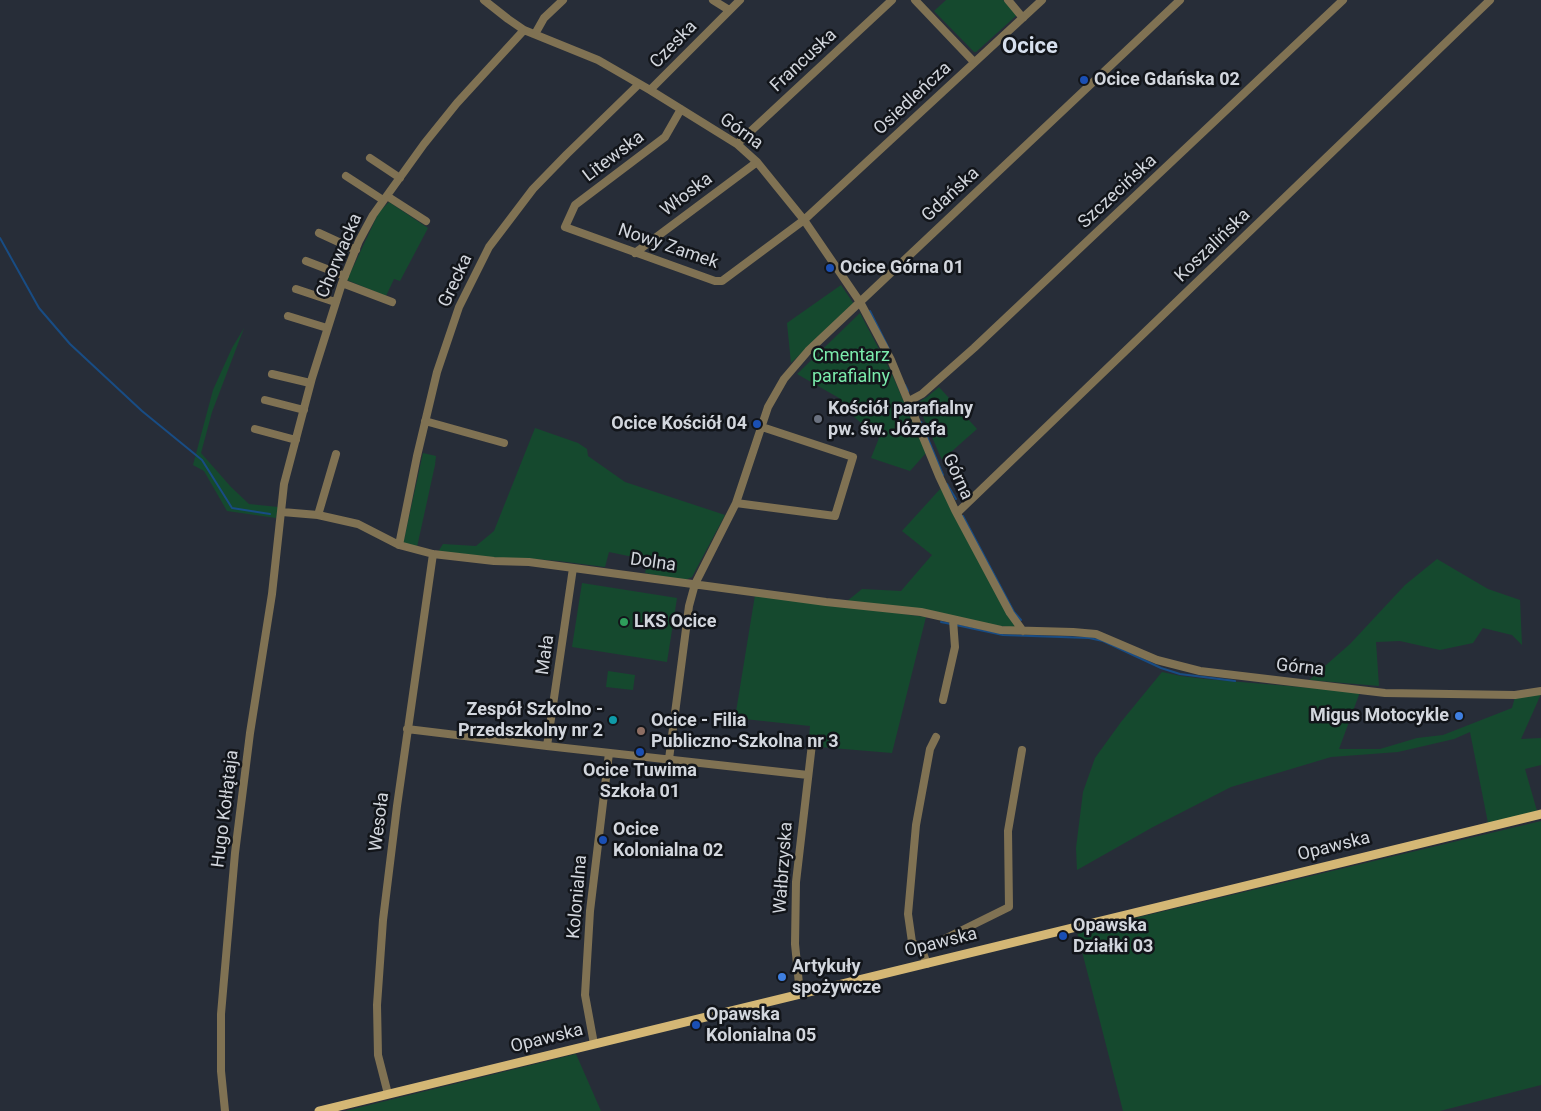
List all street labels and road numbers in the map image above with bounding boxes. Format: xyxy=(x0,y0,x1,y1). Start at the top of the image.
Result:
street label: Czeska xyxy=(646,17,702,73)
street label: Francuska xyxy=(766,25,842,97)
street label: Osiedleńcza xyxy=(870,58,956,140)
street label: Górna xyxy=(715,109,767,155)
street label: Litewska xyxy=(579,127,649,187)
street label: Szczecińska xyxy=(1074,150,1162,234)
street label: Gdańska xyxy=(918,163,984,227)
street label: Włoska xyxy=(657,169,717,221)
street label: Koszalińska xyxy=(1171,205,1255,287)
street label: Chorwacka xyxy=(313,210,367,302)
street label: Nowy Zamek xyxy=(615,220,721,274)
street label: Grecka xyxy=(434,251,478,311)
street label: Górna xyxy=(937,451,977,503)
street label: Dolna xyxy=(629,549,677,577)
street label: Mała xyxy=(533,634,559,676)
street label: Górna xyxy=(1275,655,1325,681)
street label: Hugo Kołłątaja xyxy=(208,749,244,869)
street label: Wesoła xyxy=(366,791,394,853)
street label: Wałbrzyska xyxy=(770,821,798,915)
street label: Opawska xyxy=(1295,828,1373,866)
street label: Kolonialna xyxy=(564,854,592,940)
street label: Opawska xyxy=(902,924,980,962)
street label: Opawska xyxy=(508,1020,586,1058)

